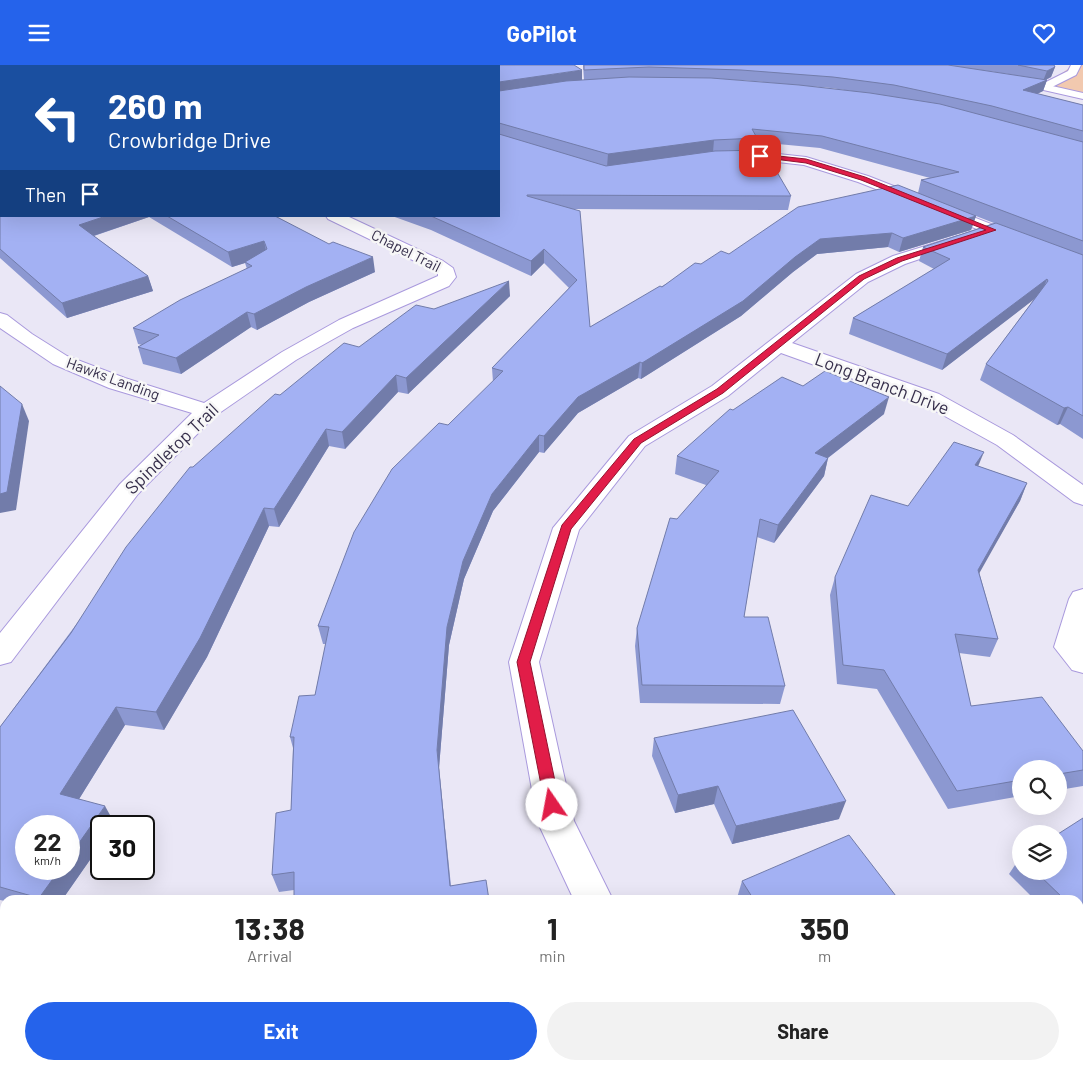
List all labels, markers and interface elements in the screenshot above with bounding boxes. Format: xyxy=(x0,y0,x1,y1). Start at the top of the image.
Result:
icon: menu xyxy=(25,19,53,47)
icon: heart xyxy=(1030,19,1058,47)
text: GoPilot xyxy=(506,20,577,46)
text: 260 m xyxy=(108,84,203,126)
icon: left xyxy=(25,85,90,150)
text: Crowbridge Drive xyxy=(108,126,271,152)
pin xyxy=(739,135,781,177)
icon: arrive xyxy=(746,142,774,170)
icon: arrive xyxy=(76,180,104,208)
text: Then xyxy=(25,183,66,206)
street label: Chapel Trail xyxy=(369,225,444,275)
street label: Long Branch Drive xyxy=(812,347,953,419)
street label: Hawks Landing xyxy=(64,353,163,403)
street label: Spindletop Trail xyxy=(120,398,223,498)
map controls xyxy=(1012,760,1067,880)
button: search xyxy=(1012,760,1067,815)
position arrow xyxy=(525,778,577,830)
speed limit sign: 30 xyxy=(90,815,155,880)
button: layers xyxy=(1012,825,1067,880)
text: 22 xyxy=(33,826,62,856)
text: km/h xyxy=(34,853,61,867)
text: 13:38 xyxy=(235,910,305,946)
text: 1 xyxy=(547,910,558,946)
text: 350 xyxy=(800,910,849,946)
text: Arrival xyxy=(247,946,292,965)
text: min xyxy=(539,946,565,965)
text: m xyxy=(818,946,831,965)
button: Exit xyxy=(25,1002,537,1060)
button: Share xyxy=(547,1002,1059,1060)

